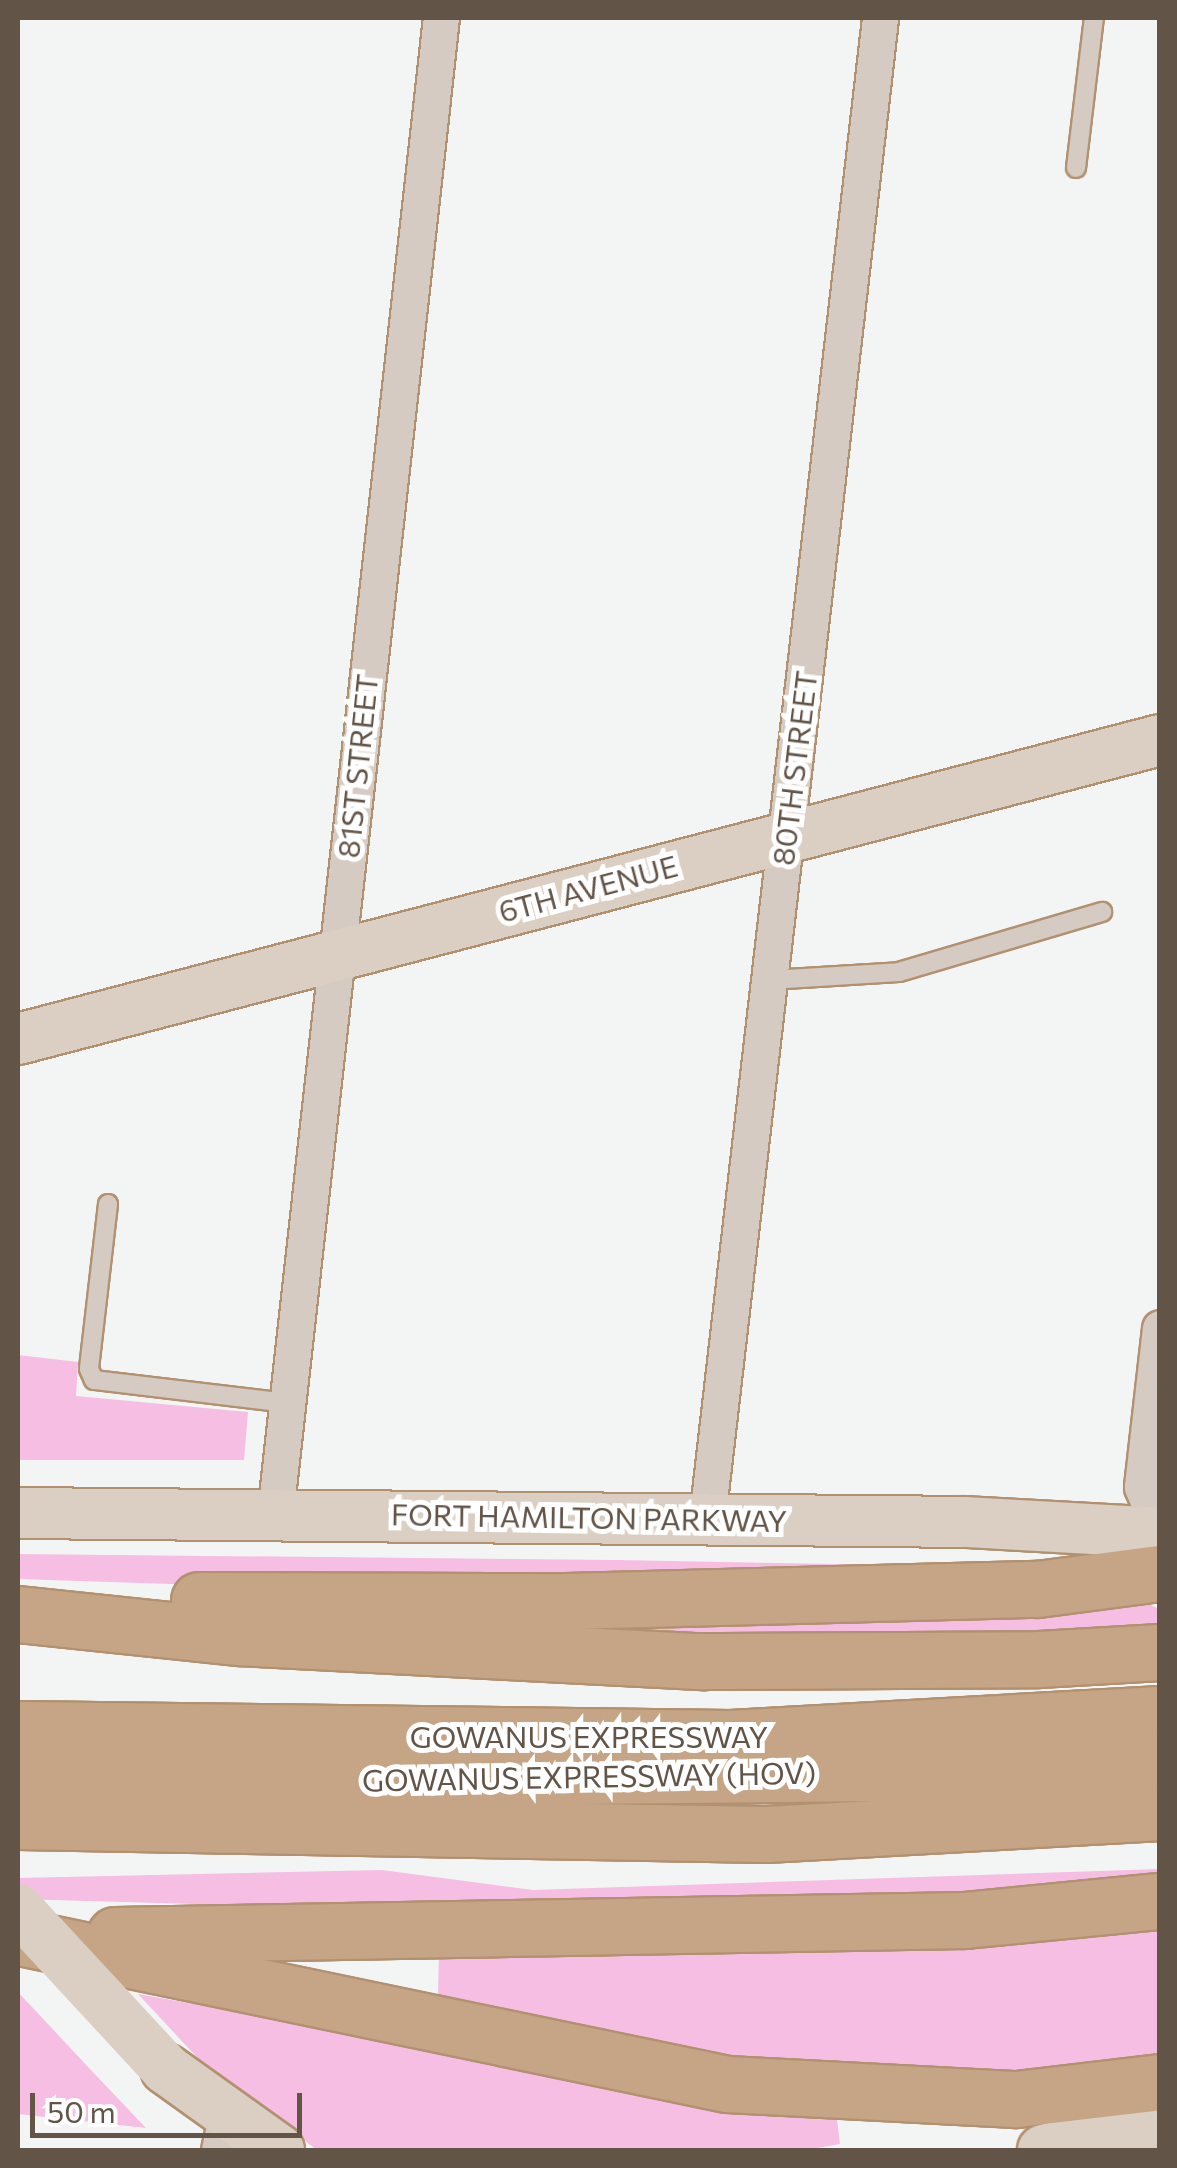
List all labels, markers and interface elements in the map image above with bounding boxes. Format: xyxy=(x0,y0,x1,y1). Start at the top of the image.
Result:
street label: 80TH STREET xyxy=(764,669,824,867)
street label: 81ST STREET xyxy=(329,672,385,860)
street label: 6TH AVENUE xyxy=(495,847,681,929)
street label: FORT HAMILTON PARKWAY xyxy=(391,1496,787,1538)
street label: GOWANUS EXPRESSWAY xyxy=(410,1718,768,1754)
street label: GOWANUS EXPRESSWAY (HOV) xyxy=(362,1754,816,1798)
scale bar xyxy=(35,2073,308,2135)
text: 50 m xyxy=(47,2092,116,2129)

